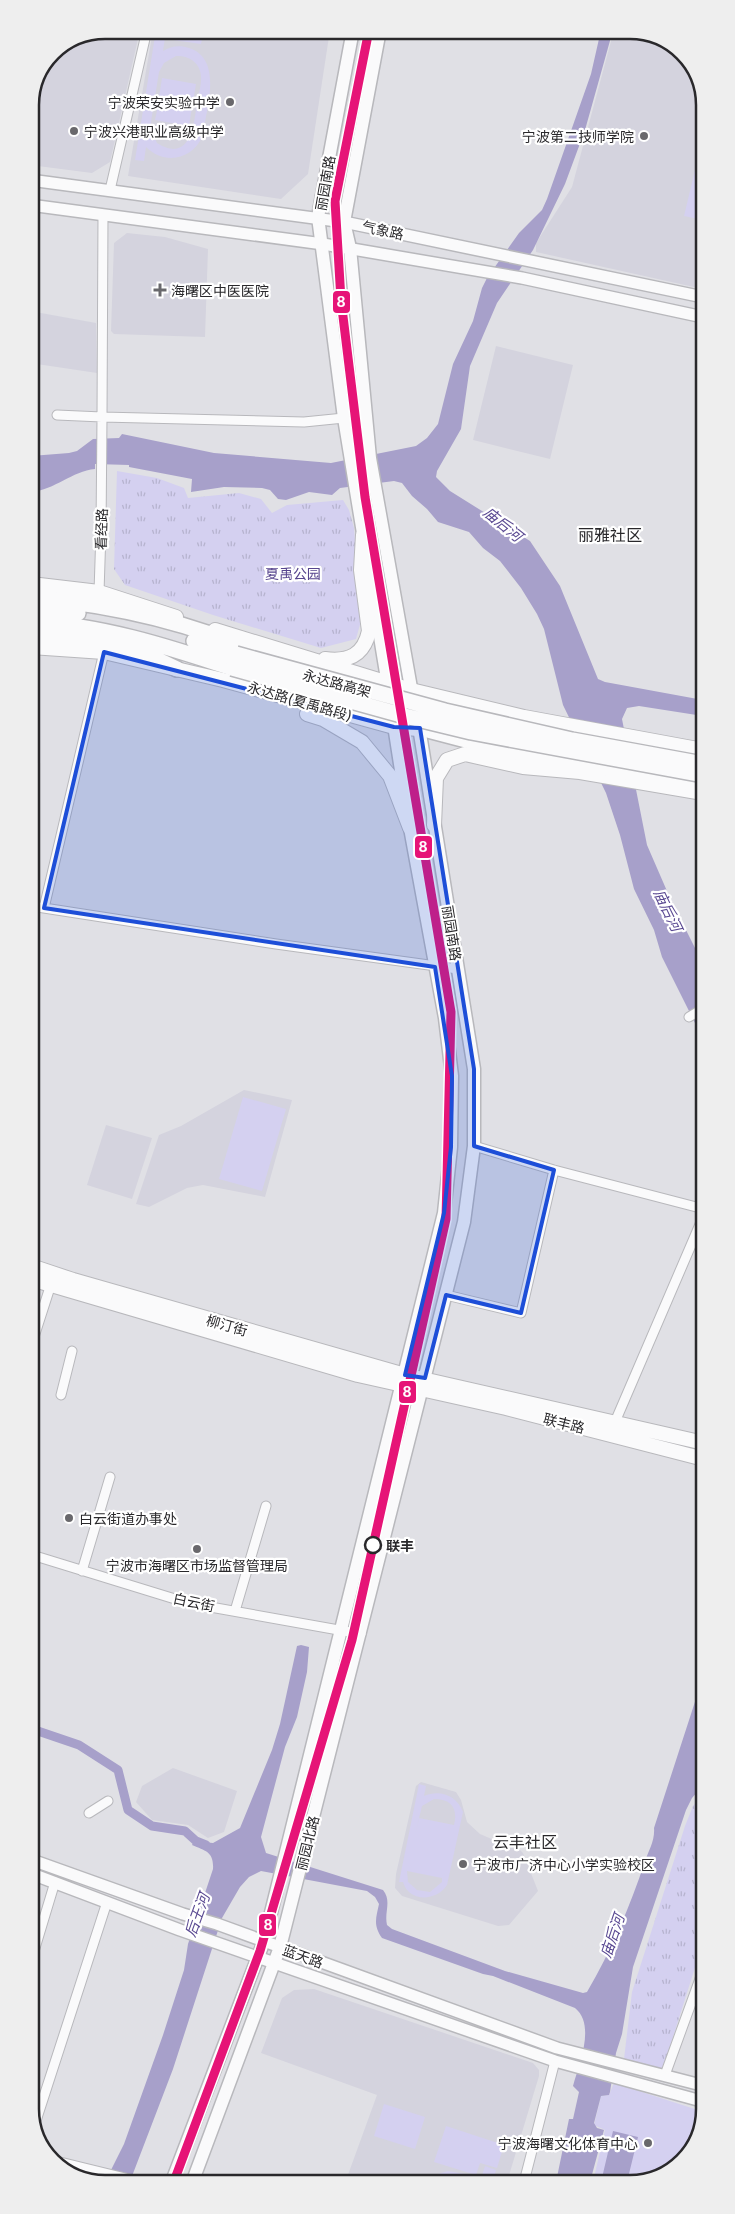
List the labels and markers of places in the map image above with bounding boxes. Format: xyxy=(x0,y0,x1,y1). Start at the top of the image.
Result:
place label: 宁波荣安实验中学 xyxy=(108,94,220,111)
marker: 宁波荣安实验中学 xyxy=(224,96,236,108)
place label: 宁波兴港职业高级中学 xyxy=(84,123,224,140)
marker: 宁波兴港职业高级中学 xyxy=(68,125,80,137)
place label: 宁波第二技师学院 xyxy=(522,128,634,145)
marker: 宁波第二技师学院 xyxy=(638,130,650,142)
place label: 海曙区中医医院 xyxy=(171,282,269,299)
marker: 海曙区中医医院 xyxy=(153,283,167,297)
place label: 白云街道办事处 xyxy=(79,1510,177,1527)
marker: 白云街道办事处 xyxy=(63,1512,75,1524)
marker: 联丰 xyxy=(364,1536,382,1554)
place label: 联丰 xyxy=(386,1537,414,1554)
marker: 宁波市海曙区市场监督管理局 xyxy=(191,1543,203,1555)
place label: 宁波市海曙区市场监督管理局 xyxy=(106,1557,288,1574)
place label: 宁波市广济中心小学实验校区 xyxy=(473,1856,655,1873)
marker: 宁波市广济中心小学实验校区 xyxy=(457,1858,469,1870)
place label: 宁波海曙文化体育中心 xyxy=(498,2135,638,2152)
marker: 宁波海曙文化体育中心 xyxy=(642,2137,654,2149)

